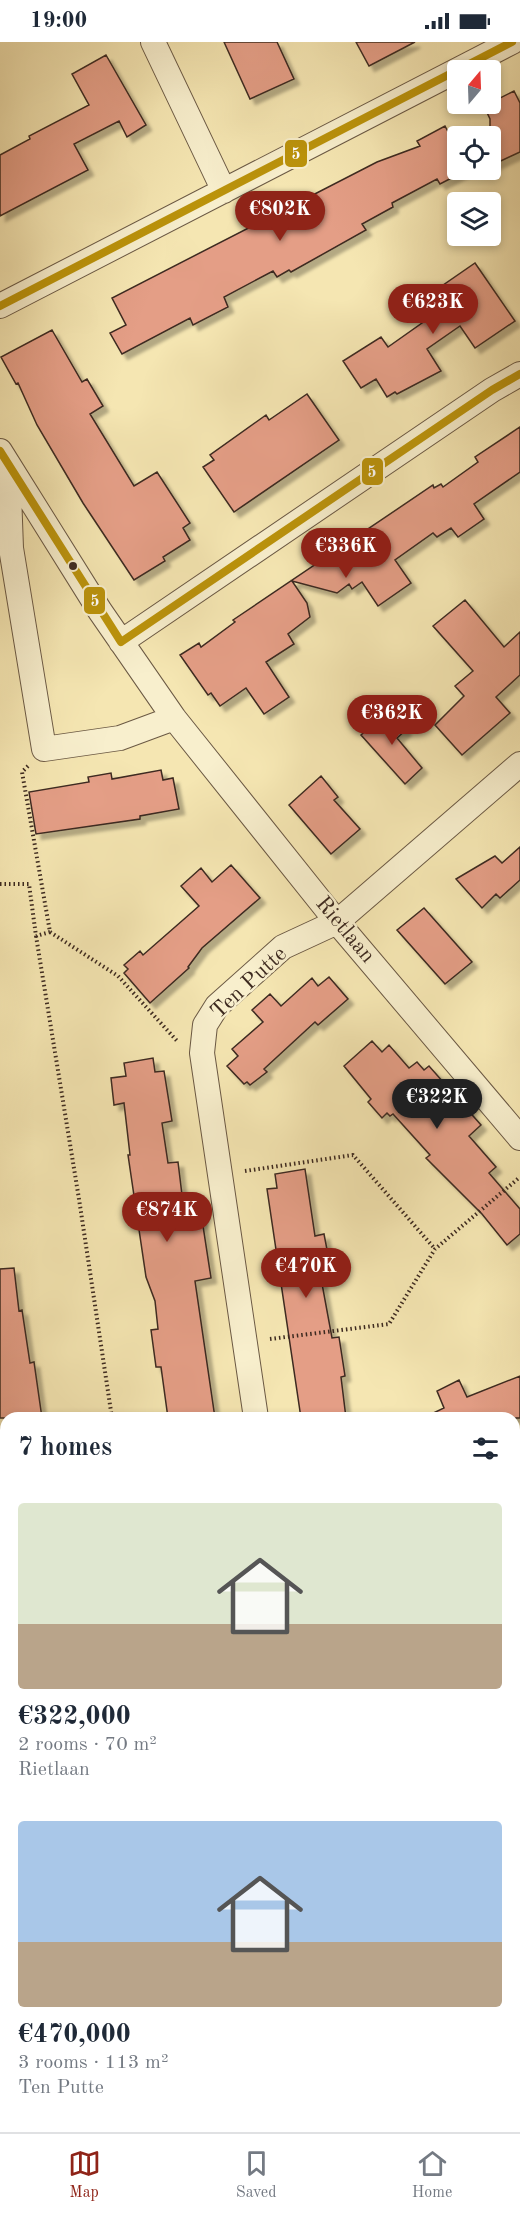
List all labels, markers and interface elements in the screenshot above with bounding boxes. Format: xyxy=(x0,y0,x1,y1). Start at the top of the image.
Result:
text: 19:00 xyxy=(30,10,87,32)
north arrow xyxy=(447,60,501,114)
map controls xyxy=(447,60,501,246)
button: locate xyxy=(447,126,501,180)
line badge: 5 xyxy=(284,139,308,168)
text: 5 xyxy=(291,147,301,163)
pin: €802K xyxy=(238,191,322,242)
button: layers xyxy=(447,192,501,246)
text: €802K xyxy=(249,200,311,220)
pin: €623K xyxy=(391,284,475,335)
text: €623K xyxy=(402,293,464,313)
line badge: 5 xyxy=(361,457,384,486)
text: 5 xyxy=(367,465,377,481)
pin: €336K xyxy=(304,528,388,579)
text: €336K xyxy=(315,537,377,557)
unlabelled marker xyxy=(67,560,79,572)
line badge: 5 xyxy=(83,586,106,615)
text: 5 xyxy=(90,594,100,610)
pin: €362K xyxy=(350,695,434,746)
text: €362K xyxy=(361,704,423,724)
street label: Rietlaan xyxy=(311,893,379,967)
street label: Ten Putte xyxy=(207,943,291,1023)
pin: €322K xyxy=(395,1079,479,1130)
text: €322K xyxy=(406,1088,468,1108)
pin: €874K xyxy=(125,1192,209,1243)
text: €874K xyxy=(136,1201,198,1221)
pin: €470K xyxy=(264,1248,348,1299)
text: €470K xyxy=(275,1257,337,1277)
icon: filters xyxy=(469,1432,502,1465)
text: 7 homes xyxy=(18,1435,112,1461)
icon: home xyxy=(206,1542,314,1650)
text: €322,000 xyxy=(18,1704,131,1730)
text: 2 rooms · 70 m² xyxy=(18,1735,157,1755)
text: Rietlaan xyxy=(18,1760,90,1780)
icon: home xyxy=(206,1860,314,1968)
text: €470,000 xyxy=(18,2022,131,2048)
text: 3 rooms · 113 m² xyxy=(18,2053,168,2073)
text: Ten Putte xyxy=(18,2078,104,2098)
tab: Map xyxy=(68,2147,101,2203)
tab: Saved xyxy=(236,2147,277,2203)
tab: Home xyxy=(412,2147,452,2203)

